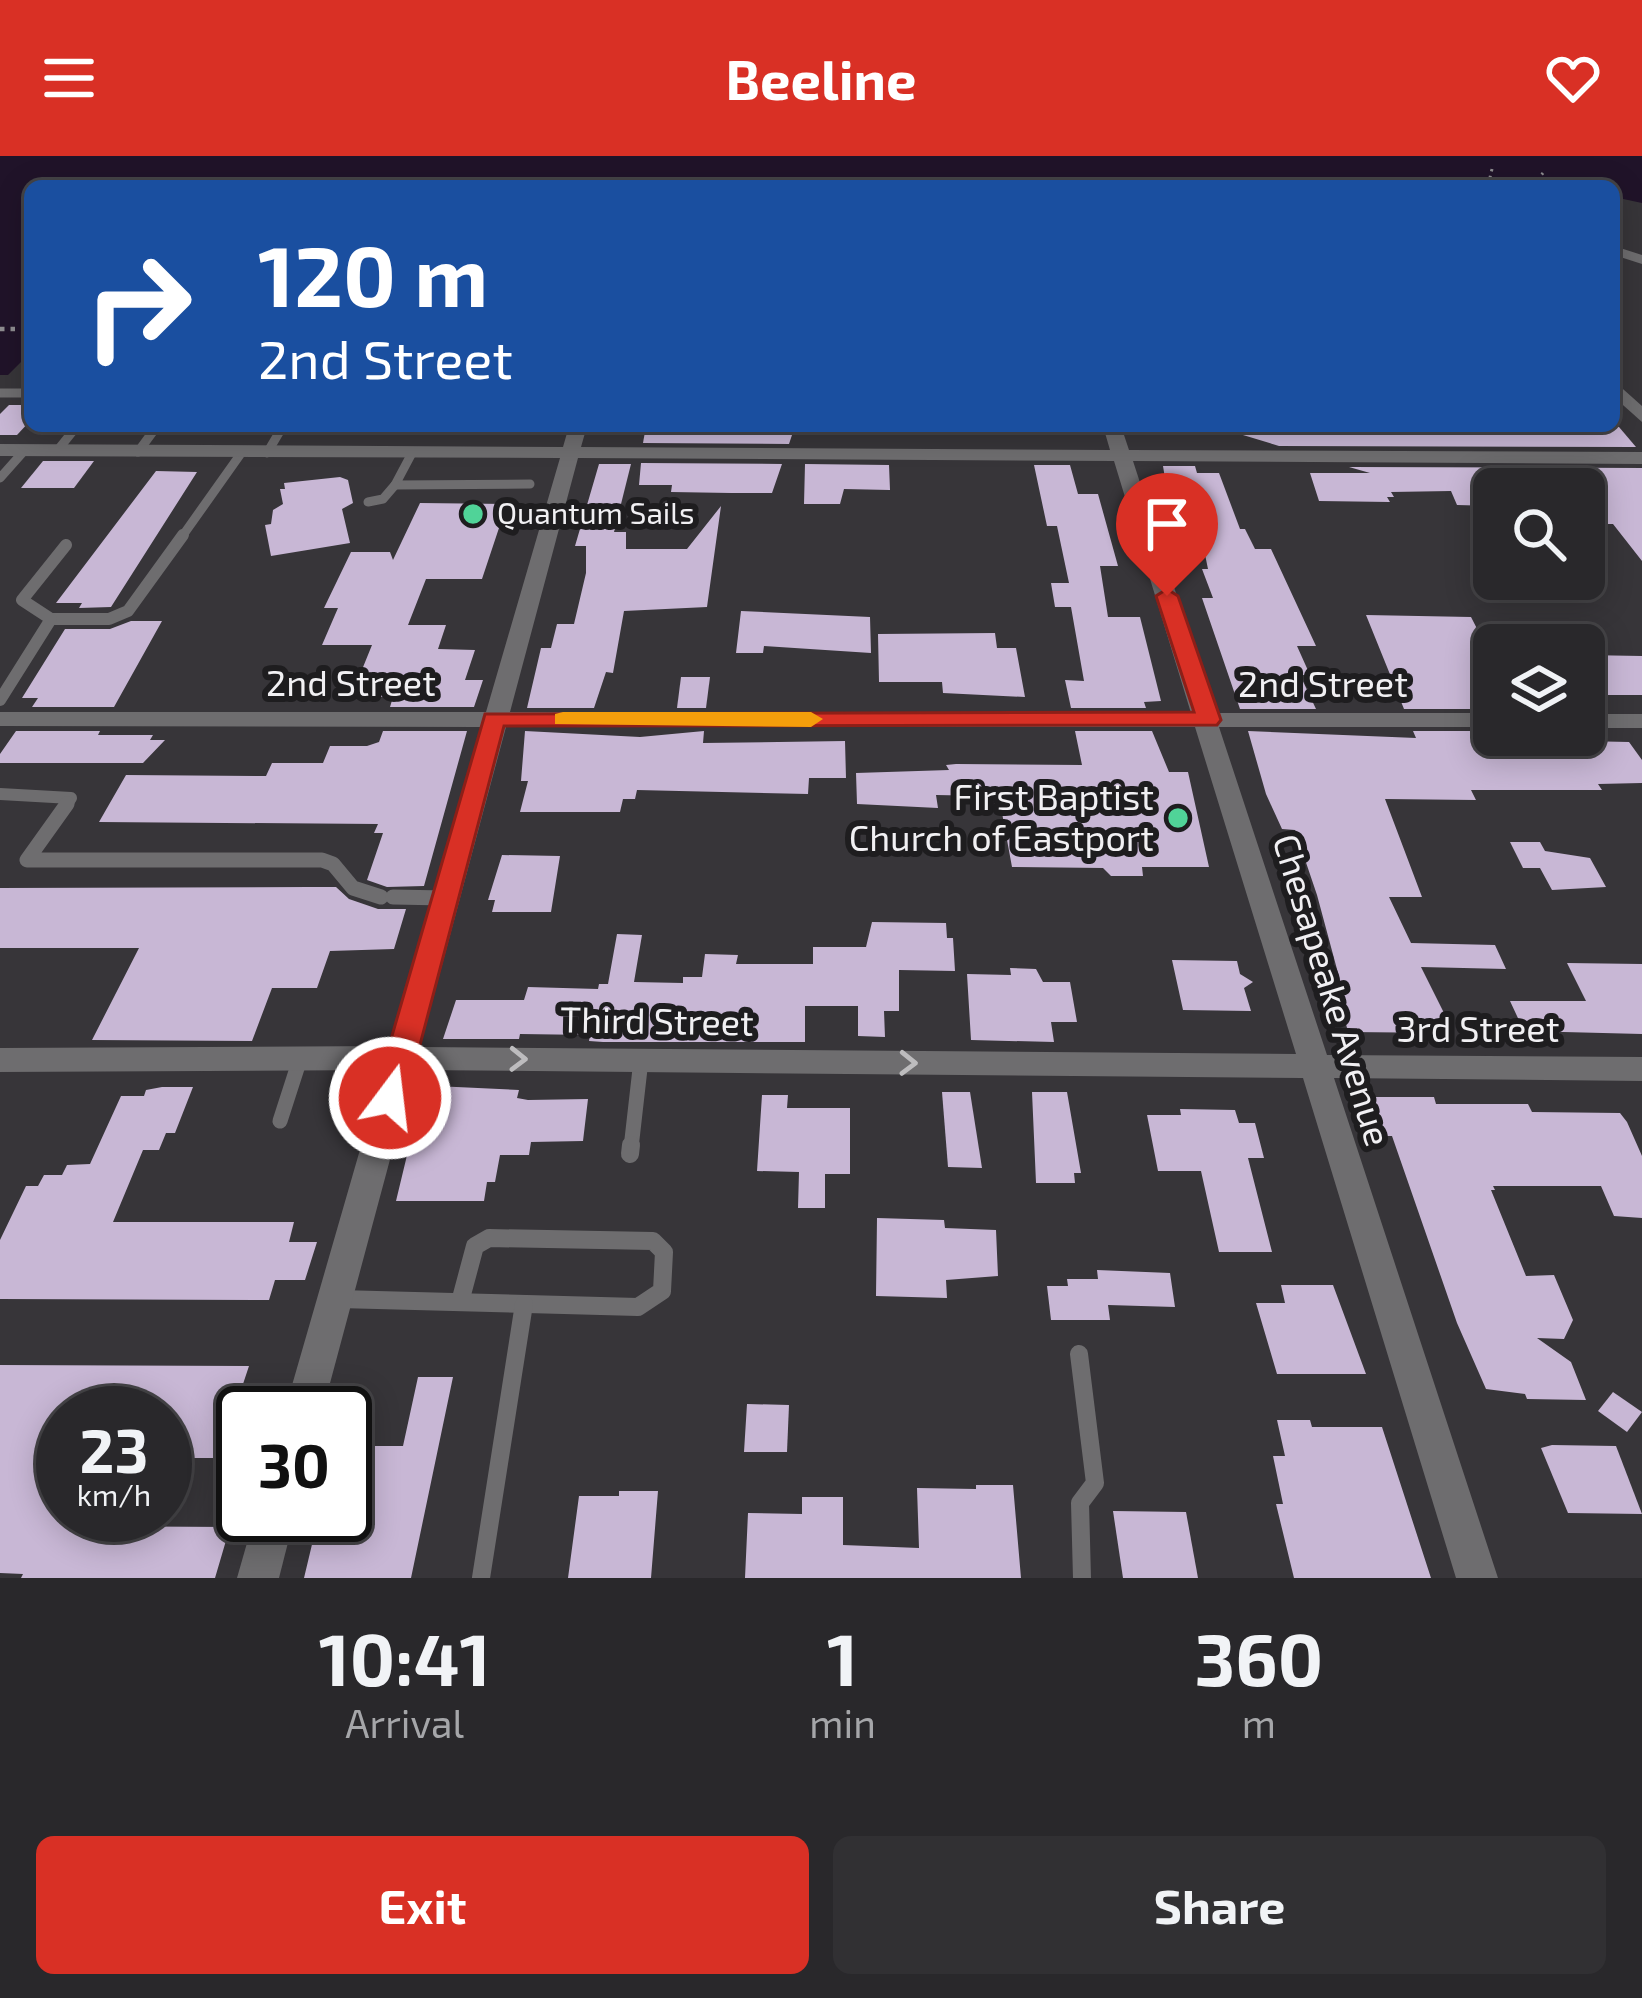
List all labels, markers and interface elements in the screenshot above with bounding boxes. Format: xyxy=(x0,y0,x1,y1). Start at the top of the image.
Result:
icon: menu xyxy=(36,45,102,111)
icon: heart xyxy=(1540,45,1606,111)
text: Beeline xyxy=(726,46,917,111)
text: 120 m xyxy=(258,223,488,324)
icon: right xyxy=(60,228,216,384)
text: 2nd Street xyxy=(258,325,513,390)
map controls xyxy=(1473,468,1605,756)
button: search xyxy=(1473,468,1605,600)
pin xyxy=(1116,473,1218,596)
icon: arrive xyxy=(1134,491,1200,557)
place label: Quantum Sails xyxy=(497,494,694,530)
marker: Quantum Sails xyxy=(460,501,486,527)
button: layers xyxy=(1473,624,1605,756)
street label: 2nd Street xyxy=(266,660,436,703)
street label: 2nd Street xyxy=(1238,661,1408,704)
place label: First Baptist Church of Eastport xyxy=(849,774,1154,858)
marker: First Baptist Church of Eastport xyxy=(1165,805,1191,831)
street label: Chesapeake Avenue xyxy=(1266,828,1401,1151)
street label: Third Street xyxy=(560,996,754,1043)
street label: 3rd Street xyxy=(1397,1006,1559,1049)
position arrow xyxy=(327,1035,453,1161)
one-way arrow xyxy=(510,1046,528,1072)
one-way arrow xyxy=(900,1050,918,1076)
speed limit sign: 30 xyxy=(216,1386,372,1542)
text: 23 xyxy=(80,1413,148,1485)
text: km/h xyxy=(77,1476,151,1512)
text: 10:41 xyxy=(319,1614,491,1700)
text: 1 xyxy=(827,1614,858,1700)
text: 360 xyxy=(1195,1614,1323,1700)
text: Arrival xyxy=(345,1699,464,1746)
text: min xyxy=(809,1699,876,1746)
text: m xyxy=(1242,1699,1276,1746)
button: Exit xyxy=(36,1836,809,1974)
button: Share xyxy=(833,1836,1606,1974)

